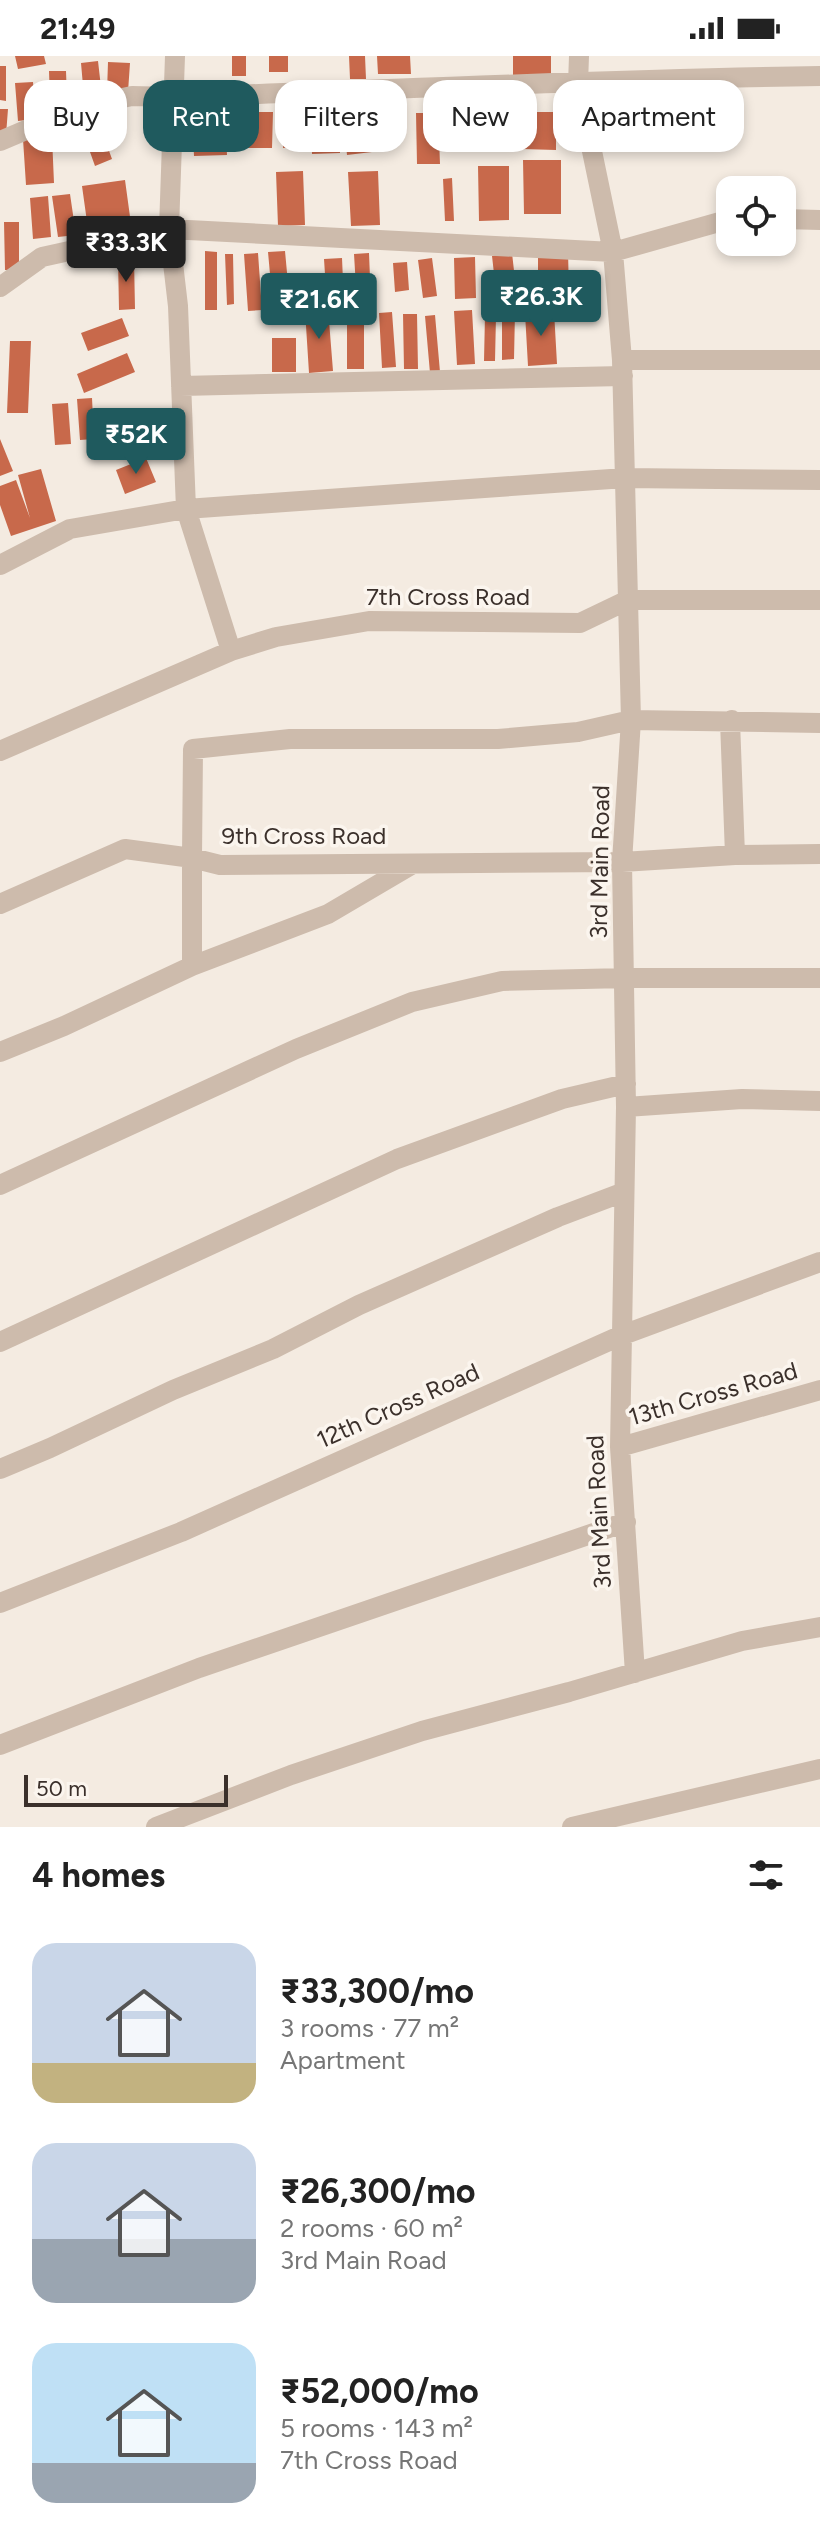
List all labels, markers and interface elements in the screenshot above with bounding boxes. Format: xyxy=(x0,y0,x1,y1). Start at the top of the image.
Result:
text: 21:49 xyxy=(40,10,115,47)
chip: Buy xyxy=(24,80,127,152)
chip: Rent xyxy=(143,80,259,152)
chip: Filters xyxy=(275,80,407,152)
chip: New xyxy=(423,80,537,152)
chip: Apartment xyxy=(553,80,744,152)
map controls xyxy=(716,176,796,256)
button: locate xyxy=(716,176,796,256)
pin: ₹33.3K xyxy=(61,216,191,284)
text: ₹33.3K xyxy=(85,226,167,258)
pin: ₹26.3K xyxy=(476,270,606,338)
pin: ₹21.6K xyxy=(254,273,384,341)
text: ₹26.3K xyxy=(499,280,583,312)
text: ₹21.6K xyxy=(279,283,359,315)
pin: ₹52K xyxy=(89,408,183,476)
text: ₹52K xyxy=(104,418,168,450)
street label: 7th Cross Road xyxy=(366,582,530,611)
street label: 3rd Main Road xyxy=(584,785,615,939)
street label: 9th Cross Road xyxy=(222,821,386,850)
street label: 13th Cross Road xyxy=(625,1356,801,1431)
street label: 12th Cross Road xyxy=(312,1357,483,1454)
street label: 3rd Main Road xyxy=(580,1434,617,1590)
scale bar xyxy=(24,1771,228,1807)
text: 50 m xyxy=(36,1775,87,1802)
icon: filters xyxy=(744,1853,788,1897)
text: 4 homes xyxy=(32,1855,165,1896)
text: ₹33,300/mo xyxy=(280,1971,474,2012)
icon: home xyxy=(96,1975,192,2071)
text: 3 rooms · 77 m² xyxy=(280,2012,459,2044)
text: Apartment xyxy=(280,2044,406,2076)
text: ₹26,300/mo xyxy=(280,2171,476,2212)
icon: home xyxy=(96,2175,192,2271)
text: 2 rooms · 60 m² xyxy=(280,2212,463,2244)
text: 3rd Main Road xyxy=(280,2244,447,2276)
text: ₹52,000/mo xyxy=(280,2371,479,2412)
icon: home xyxy=(96,2375,192,2471)
text: 5 rooms · 143 m² xyxy=(280,2412,473,2444)
text: 7th Cross Road xyxy=(280,2444,458,2476)

